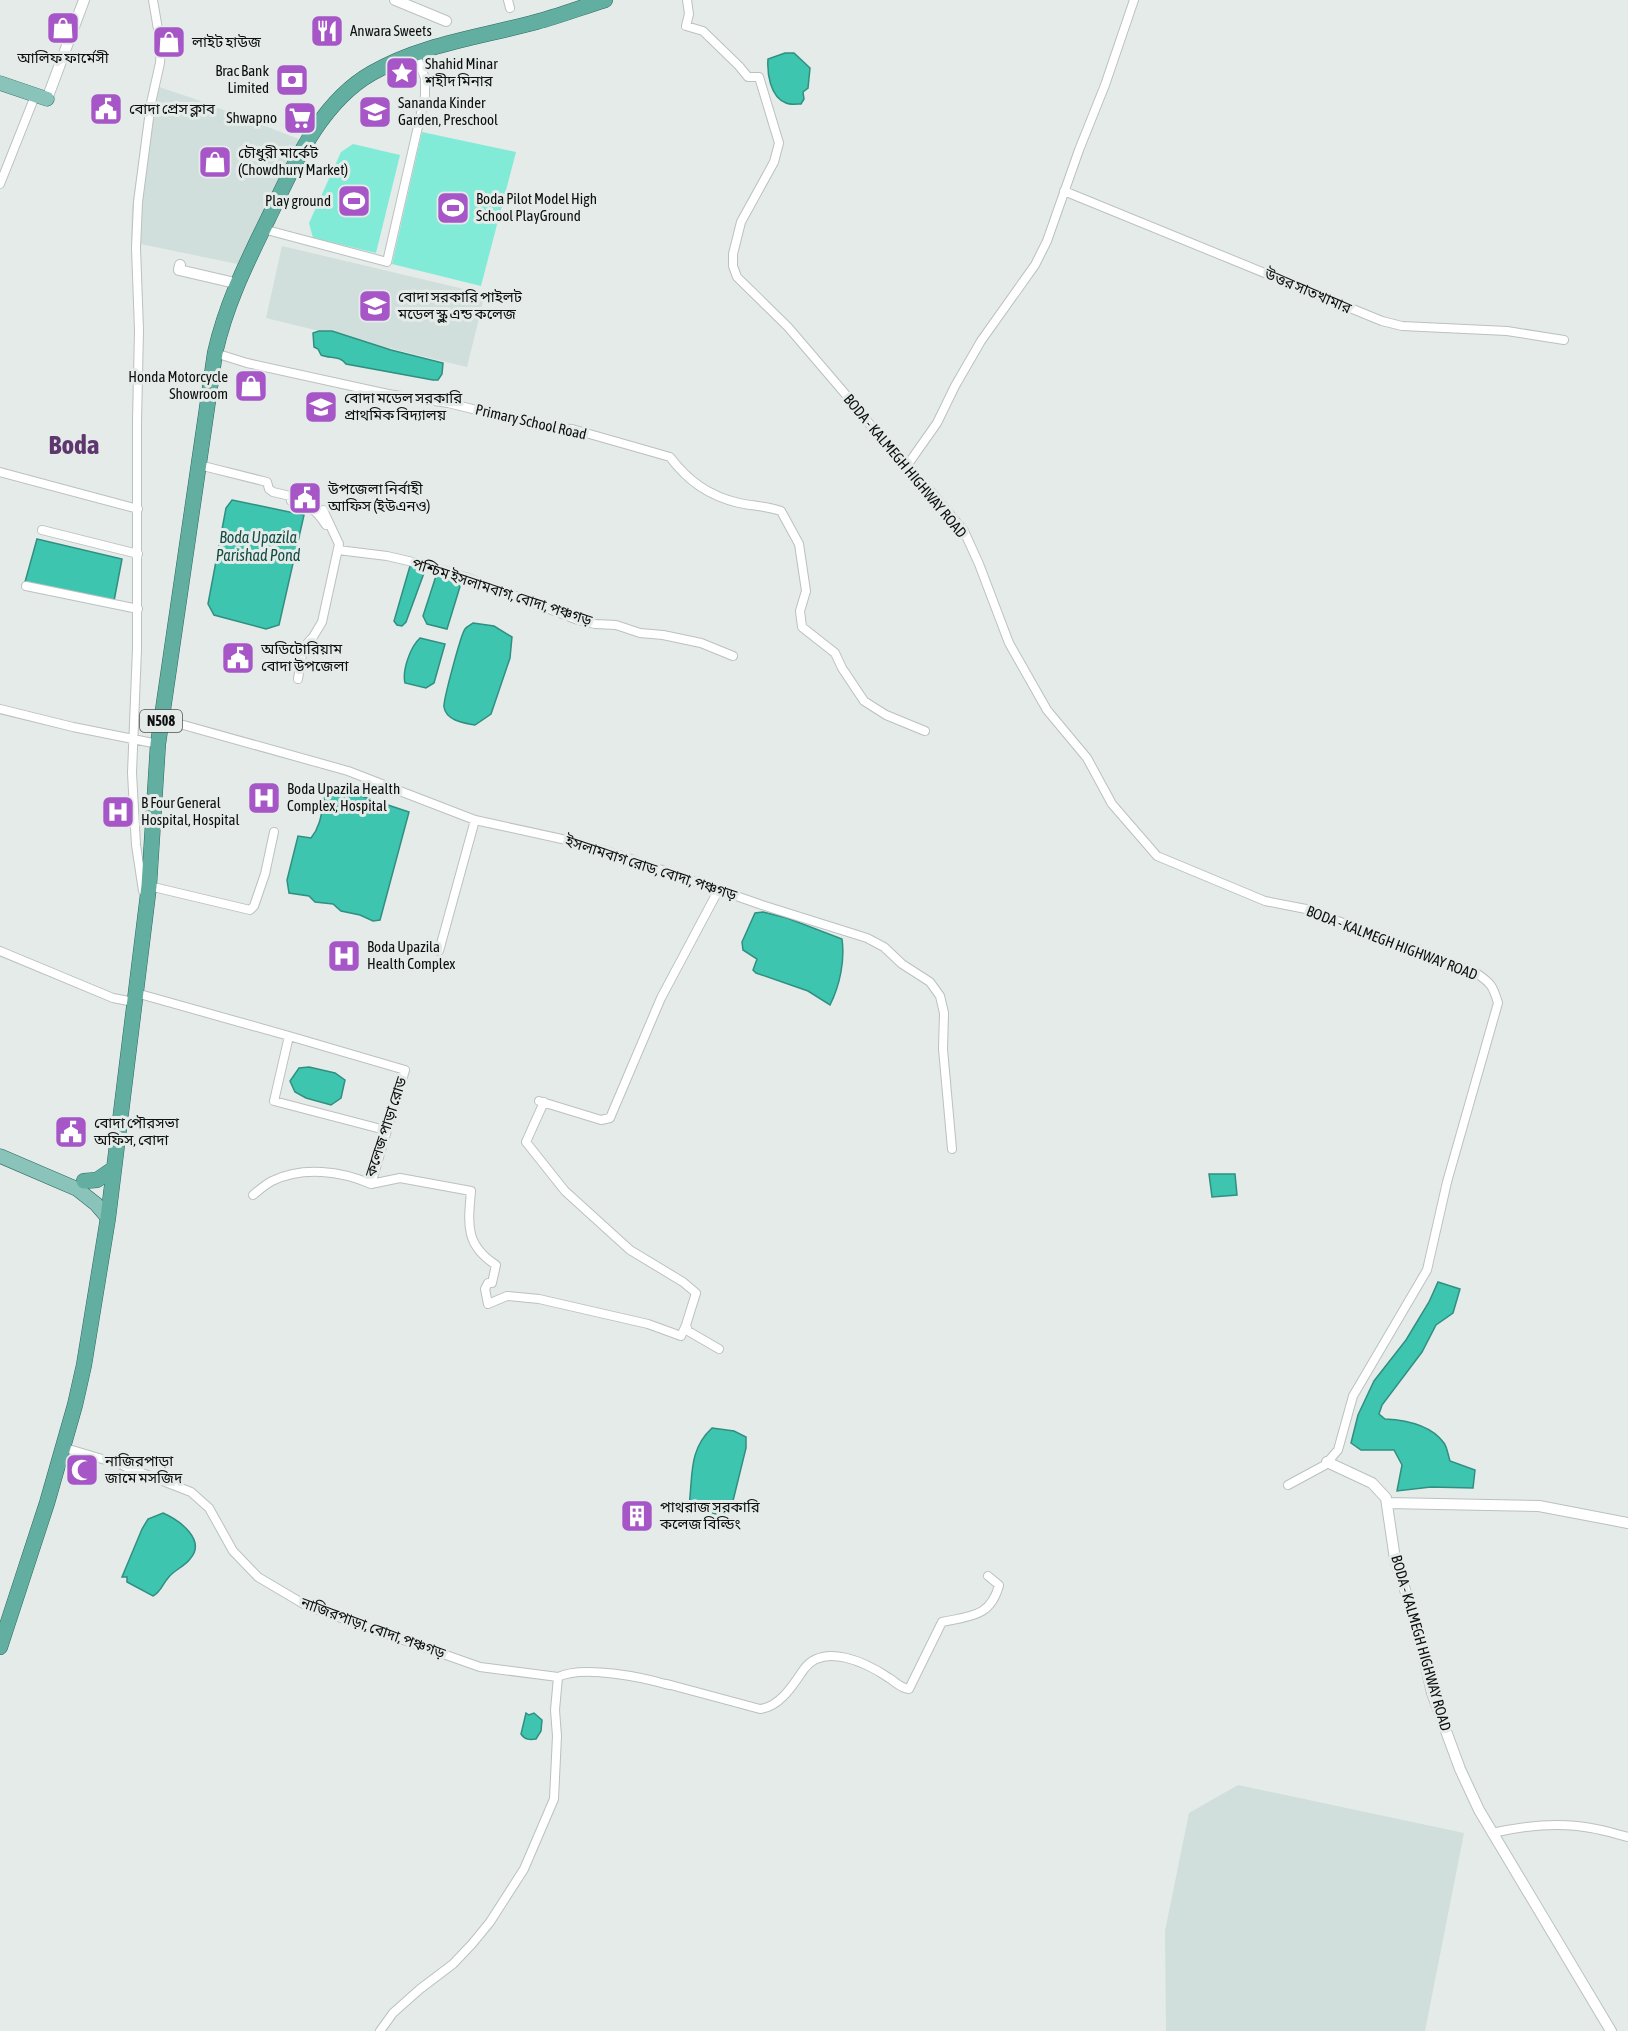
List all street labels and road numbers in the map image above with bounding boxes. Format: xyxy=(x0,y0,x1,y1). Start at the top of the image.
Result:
street label: উত্তর সাতখামার xyxy=(1261,264,1355,317)
street label: BODA - KALMEGH HIGHWAY ROAD xyxy=(840,390,970,541)
street label: Primary School Road xyxy=(474,400,588,443)
street label: পশ্চিম ইসলামবাগ, বোদা, পঞ্চগড় xyxy=(410,554,595,629)
road number: N508 xyxy=(140,710,182,732)
street label: ইসলামবাগ রোড, বোদা, পঞ্চগড় xyxy=(562,831,739,903)
street label: BODA - KALMEGH HIGHWAY ROAD xyxy=(1304,902,1480,983)
street label: কলেজ পাড়া রোড xyxy=(361,1074,410,1180)
street label: BODA - KALMEGH HIGHWAY ROAD xyxy=(1388,1553,1455,1733)
street label: নাজিরপাড়া, বোদা, পঞ্চগড় xyxy=(298,1593,448,1662)

